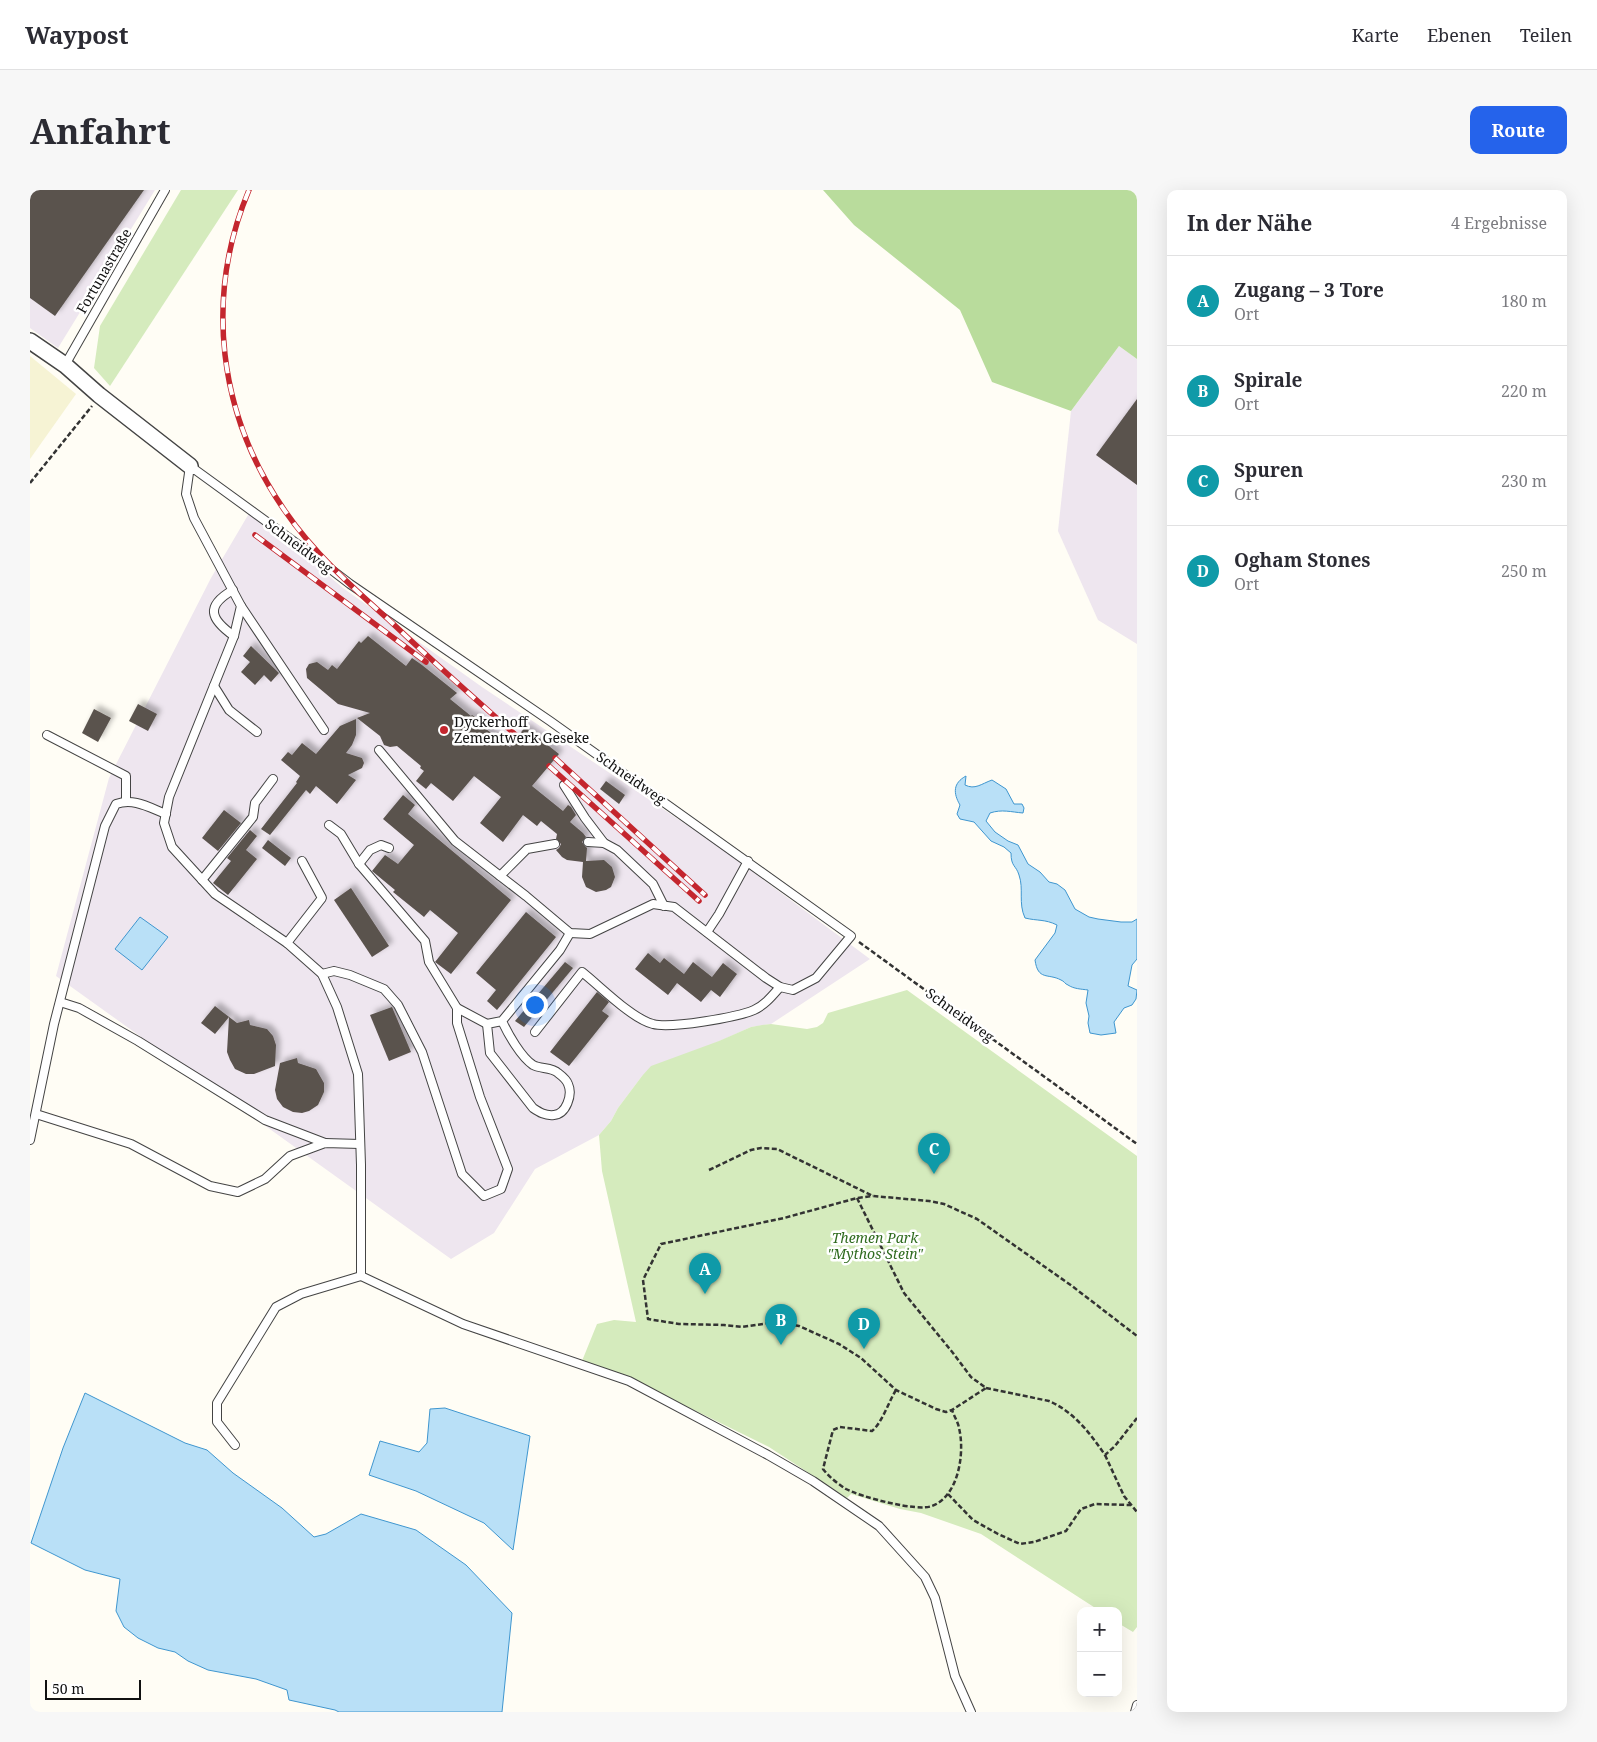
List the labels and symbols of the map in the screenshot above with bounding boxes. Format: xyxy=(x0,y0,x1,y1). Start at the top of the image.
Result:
street label: Fortunastraße xyxy=(72,225,136,317)
street label: Schneidweg xyxy=(262,514,337,578)
place label: Dyckerhoff Zementwerk Geseke xyxy=(454,712,589,747)
marker: Dyckerhoff Zementwerk Geseke xyxy=(438,724,450,736)
street label: Schneidweg xyxy=(593,747,670,809)
street label: Schneidweg xyxy=(922,983,999,1046)
your location xyxy=(522,992,548,1018)
pin: C xyxy=(918,1133,950,1174)
park label: Themen Park "Mythos Stein" xyxy=(827,1228,924,1263)
pin: A xyxy=(689,1253,721,1294)
pin: B xyxy=(765,1304,797,1345)
pin: D xyxy=(848,1308,880,1349)
scale bar xyxy=(45,1677,141,1700)

